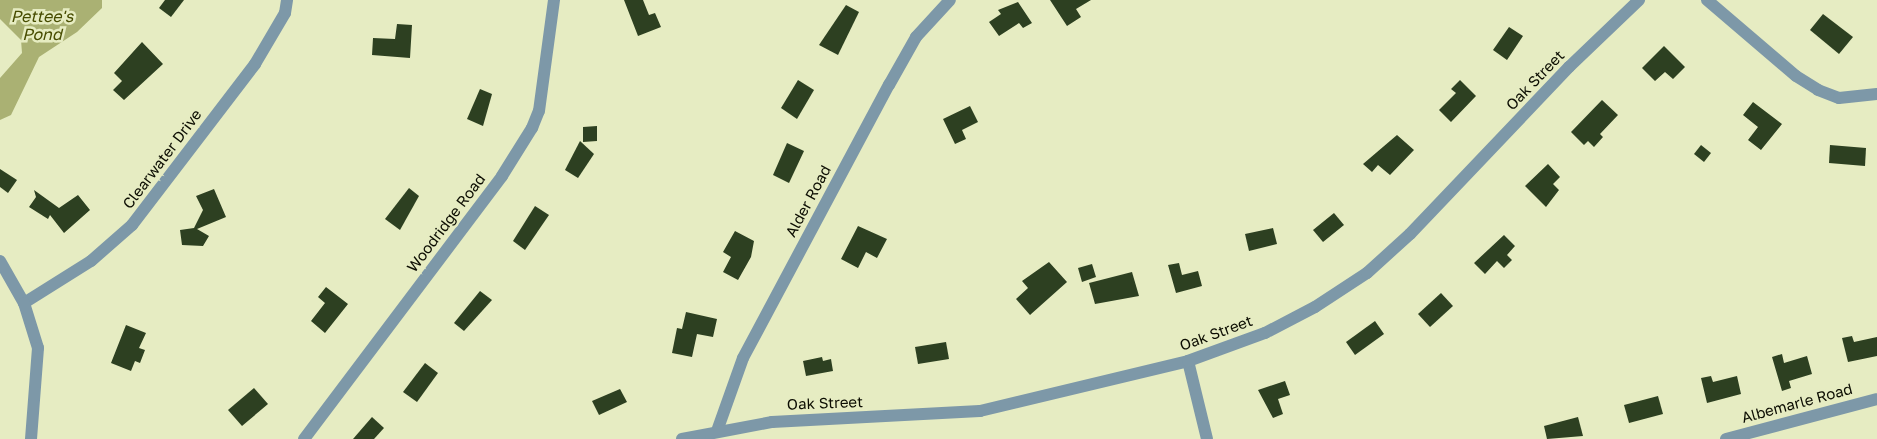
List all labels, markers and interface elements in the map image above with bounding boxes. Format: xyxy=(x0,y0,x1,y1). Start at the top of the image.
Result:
water label: Pettee's Pond xyxy=(11,6,73,44)
street label: Oak Street xyxy=(1502,46,1568,114)
street label: Clearwater Drive xyxy=(119,106,205,212)
street label: Alder Road xyxy=(782,162,834,240)
street label: Woodridge Road xyxy=(403,170,489,276)
street label: Oak Street xyxy=(1177,312,1255,354)
street label: Albemarle Road xyxy=(1740,380,1854,426)
street label: Oak Street xyxy=(787,393,863,413)

